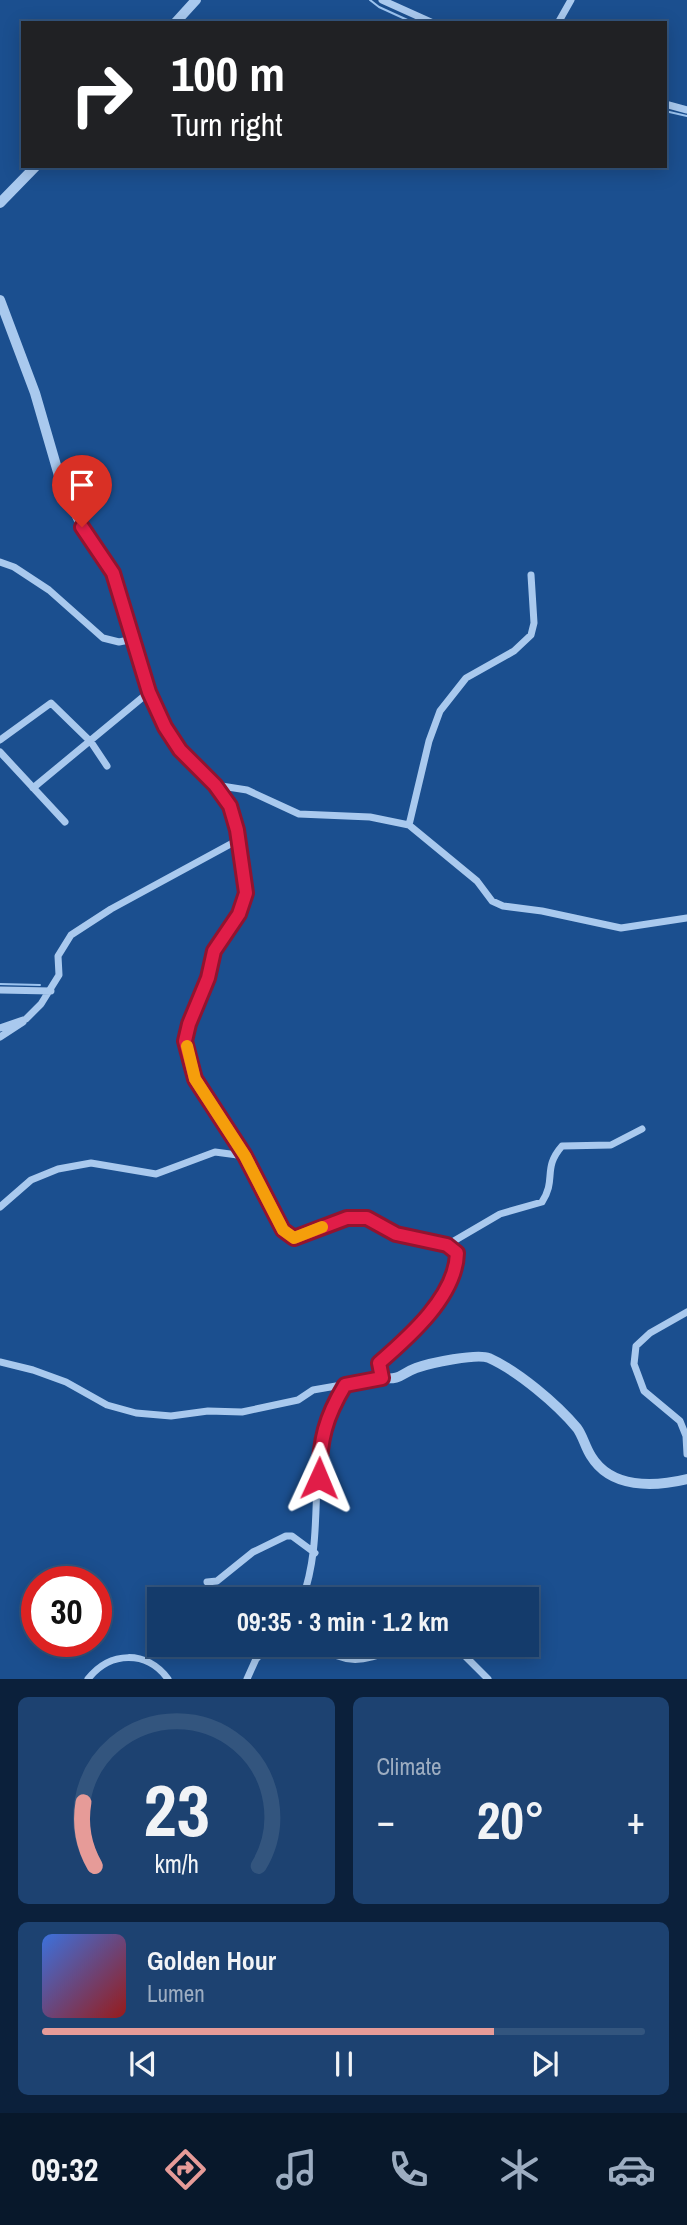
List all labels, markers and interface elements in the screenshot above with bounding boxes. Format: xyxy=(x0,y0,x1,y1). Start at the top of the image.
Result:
text: 100 m xyxy=(171,40,285,106)
icon: right xyxy=(56,49,147,140)
text: Turn right xyxy=(171,103,283,146)
pin xyxy=(52,455,112,527)
icon: arrive xyxy=(63,466,101,504)
position arrow xyxy=(282,1441,356,1515)
speed limit sign: 30 xyxy=(21,1566,112,1657)
text: 09:35 · 3 min · 1.2 km xyxy=(237,1604,449,1639)
text: Climate xyxy=(377,1751,441,1782)
text: 23 xyxy=(143,1762,209,1860)
text: 20° xyxy=(477,1785,545,1855)
text: − xyxy=(377,1795,395,1846)
text: + xyxy=(627,1795,645,1846)
text: km/h xyxy=(154,1847,198,1881)
text: Golden Hour xyxy=(147,1943,276,1978)
text: Lumen xyxy=(147,1978,205,2009)
icon: previous xyxy=(124,2045,162,2083)
icon: pause xyxy=(325,2045,363,2083)
icon: next xyxy=(526,2045,564,2083)
icon: directions xyxy=(161,2145,210,2194)
icon: music xyxy=(272,2145,321,2194)
icon: phone xyxy=(384,2145,433,2194)
icon: climate xyxy=(495,2145,544,2194)
icon: car xyxy=(607,2145,656,2194)
text: 09:32 xyxy=(31,2148,98,2191)

